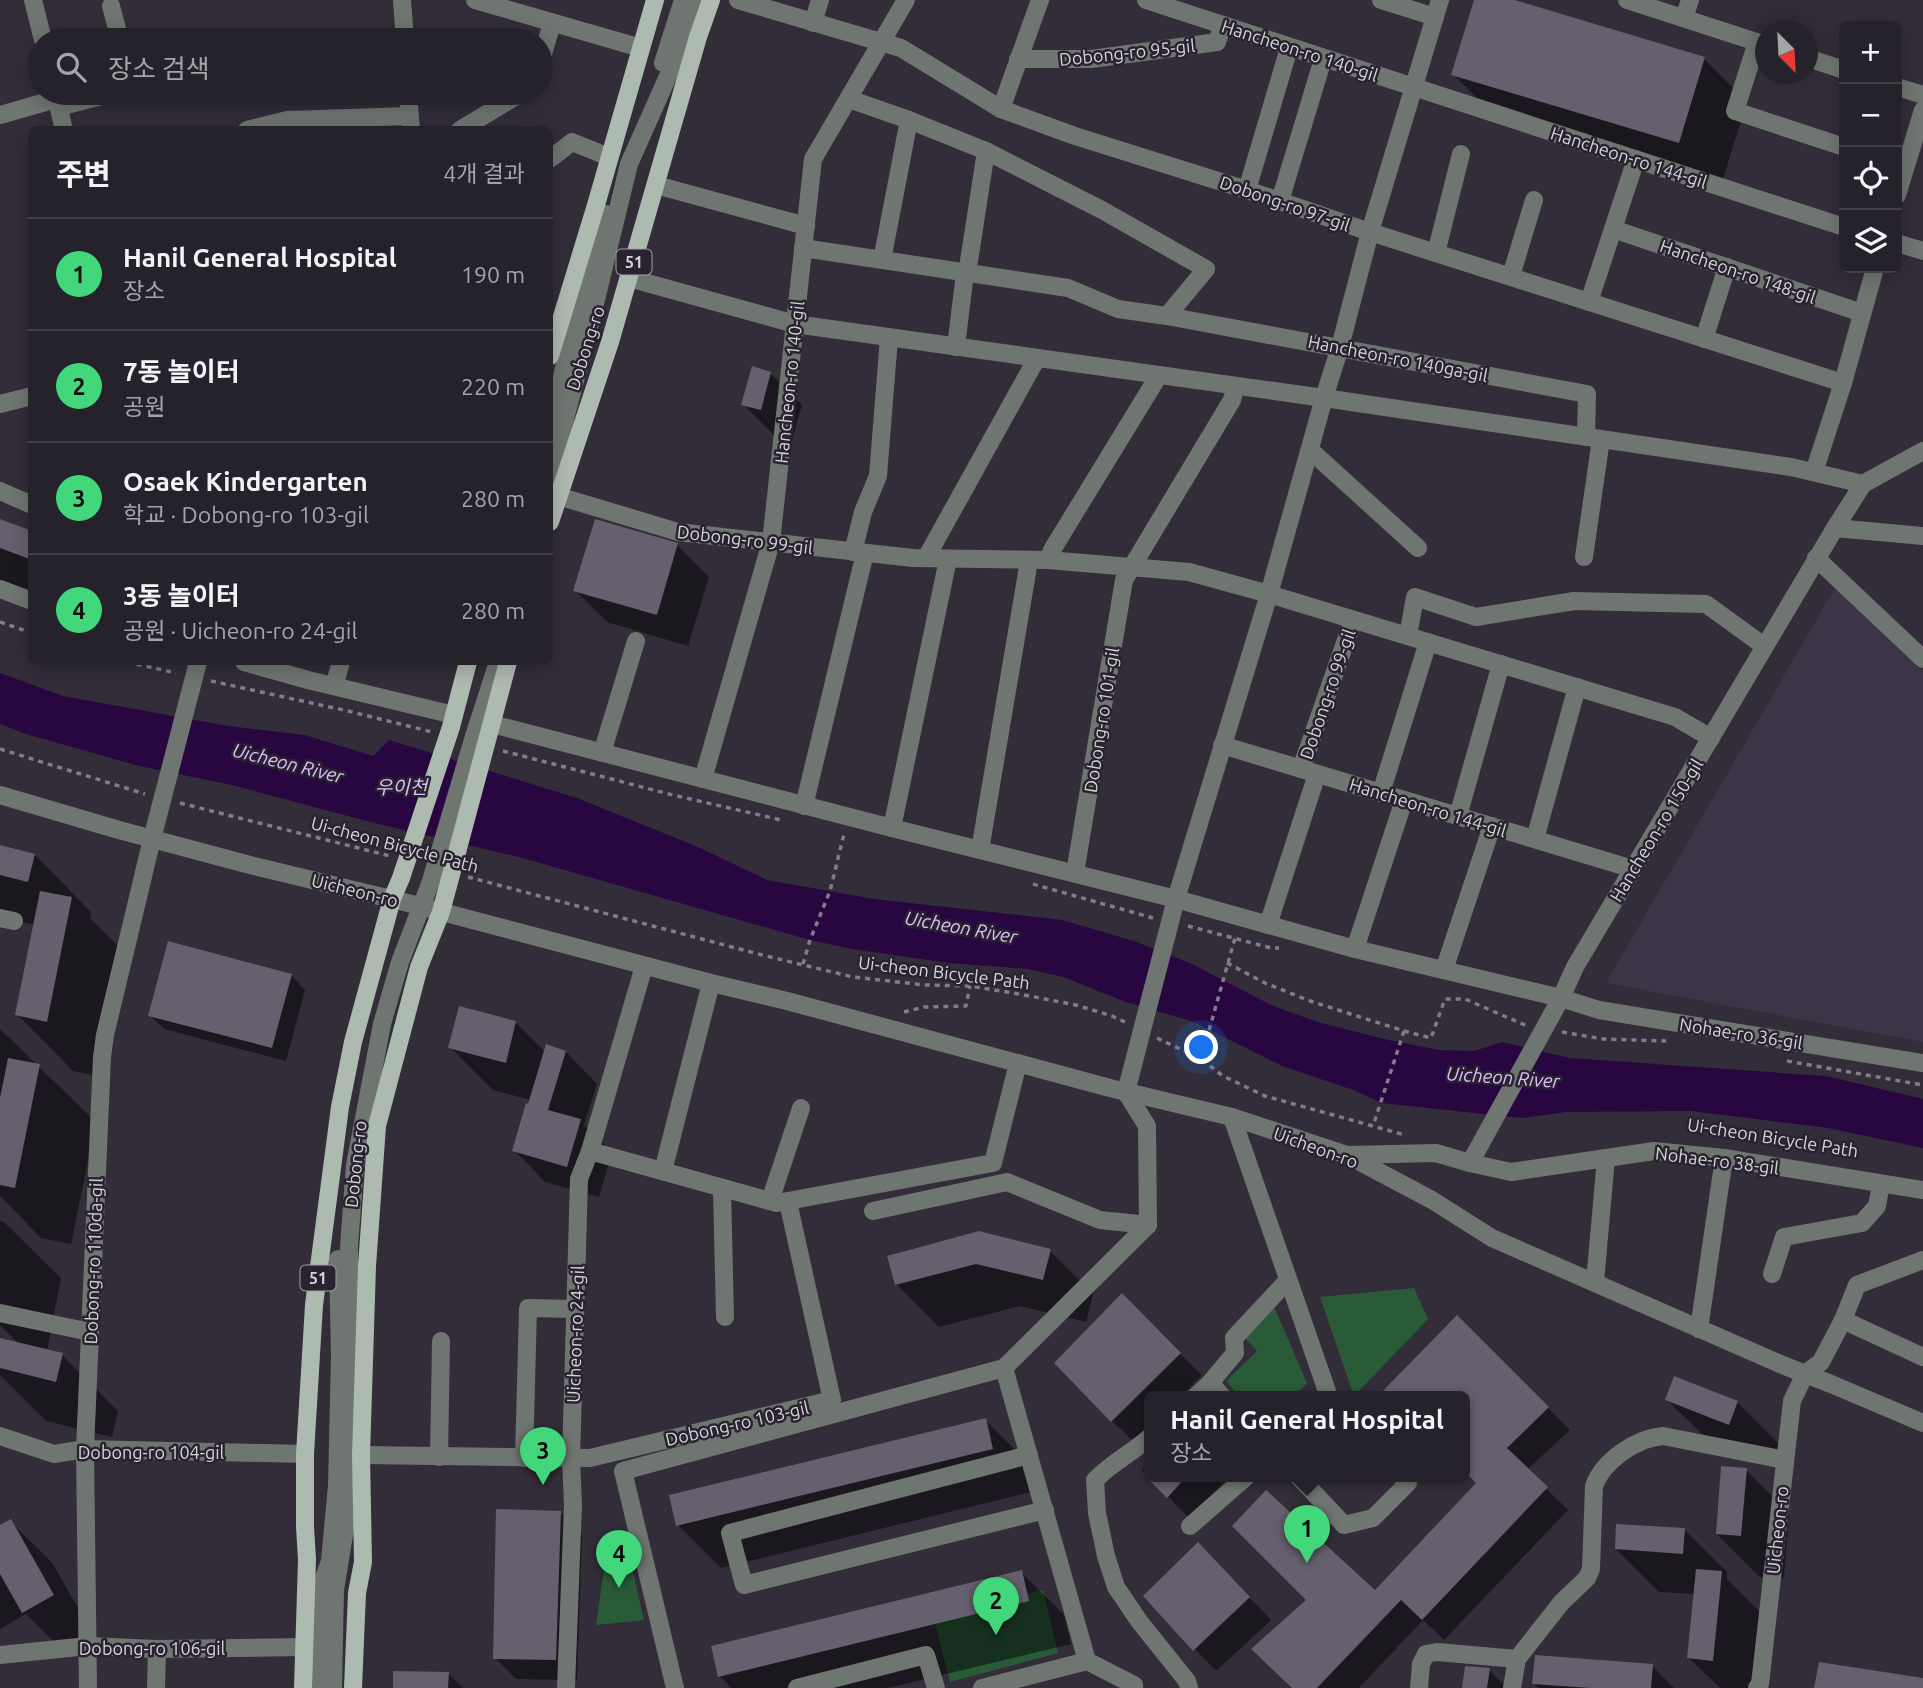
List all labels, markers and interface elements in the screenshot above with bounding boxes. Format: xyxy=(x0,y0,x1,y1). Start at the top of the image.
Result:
street label: Hancheon-ro 140-gil xyxy=(1219,15,1381,85)
north arrow xyxy=(1755,21,1818,84)
map controls xyxy=(1839,21,1902,273)
button: + xyxy=(1839,21,1902,84)
search box xyxy=(28,28,553,105)
street label: Dobong-ro 95-gil xyxy=(1058,35,1196,69)
icon: search xyxy=(52,48,90,86)
text: 장소 검색 xyxy=(108,54,210,83)
button: − xyxy=(1839,84,1902,147)
street label: Hancheon-ro 144-gil xyxy=(1548,122,1710,192)
button: locate xyxy=(1839,147,1902,210)
text: 주변 xyxy=(56,157,111,191)
text: 4개 결과 xyxy=(443,161,525,186)
street label: Dobong-ro 97-gil xyxy=(1217,171,1353,235)
button: layers xyxy=(1839,210,1902,273)
street label: Hancheon-ro 148-gil xyxy=(1658,235,1819,307)
text: Hanil General Hospital xyxy=(123,243,397,272)
road number: 51 xyxy=(616,250,652,274)
text: 1 xyxy=(73,262,85,287)
text: 190 m xyxy=(461,262,525,287)
text: 장소 xyxy=(123,278,165,303)
street label: Hancheon-ro 140-gil xyxy=(771,300,808,464)
street label: Dobong-ro xyxy=(562,303,608,393)
street label: Hancheon-ro 140ga-gil xyxy=(1306,331,1490,385)
text: 7동 놀이터 xyxy=(123,357,240,386)
text: 2 xyxy=(73,374,85,399)
text: 220 m xyxy=(461,374,525,399)
text: 공원 xyxy=(123,394,165,419)
text: Osaek Kindergarten xyxy=(123,467,368,496)
text: 3 xyxy=(73,486,85,511)
text: 280 m xyxy=(461,486,525,511)
text: 학교 · Dobong-ro 103-gil xyxy=(123,502,369,527)
street label: Dobong-ro 99-gil xyxy=(676,521,814,557)
text: 3동 놀이터 xyxy=(123,581,240,610)
text: 4 xyxy=(73,598,85,623)
text: 280 m xyxy=(461,598,525,623)
text: 공원 · Uicheon-ro 24-gil xyxy=(123,618,357,643)
street label: Dobong-ro 99-gil xyxy=(1295,626,1359,762)
street label: Dobong-ro 101-gil xyxy=(1080,646,1122,794)
water label: Uicheon River xyxy=(230,739,347,788)
street label: Hancheon-ro 150-gil xyxy=(1605,755,1707,905)
street label: Hancheon-ro 144-gil xyxy=(1347,774,1509,841)
water label: 우이천 xyxy=(375,776,429,798)
street label: Ui-cheon Bicycle Path xyxy=(309,812,481,876)
street label: Uicheon-ro xyxy=(310,870,400,910)
water label: Uicheon River xyxy=(903,906,1020,948)
street label: Ui-cheon Bicycle Path xyxy=(857,952,1031,992)
street label: Nohae-ro 36-gil xyxy=(1678,1013,1804,1053)
your location xyxy=(1184,1030,1218,1064)
water label: Uicheon River xyxy=(1446,1062,1561,1092)
street label: Ui-cheon Bicycle Path xyxy=(1686,1114,1860,1160)
street label: Dobong-ro xyxy=(340,1119,370,1209)
street label: Uicheon-ro xyxy=(1271,1122,1361,1172)
street label: Nohae-ro 38-gil xyxy=(1654,1142,1780,1178)
street label: Dobong-ro 110da-gil xyxy=(80,1177,106,1345)
street label: Uicheon-ro 24-gil xyxy=(563,1265,587,1403)
road number: 51 xyxy=(300,1266,336,1290)
popup xyxy=(1144,1391,1470,1482)
street label: Dobong-ro 103-gil xyxy=(663,1397,811,1449)
text: Hanil General Hospital xyxy=(1170,1405,1444,1434)
pin: 3 xyxy=(520,1427,566,1485)
text: 장소 xyxy=(1170,1440,1213,1465)
street label: Dobong-ro 104-gil xyxy=(78,1442,225,1462)
street label: Uicheon-ro xyxy=(1762,1485,1792,1575)
pin: 1 xyxy=(1284,1505,1330,1563)
pin: 4 xyxy=(596,1530,642,1588)
pin: 2 xyxy=(973,1577,1019,1635)
street label: Dobong-ro 106-gil xyxy=(79,1638,226,1658)

